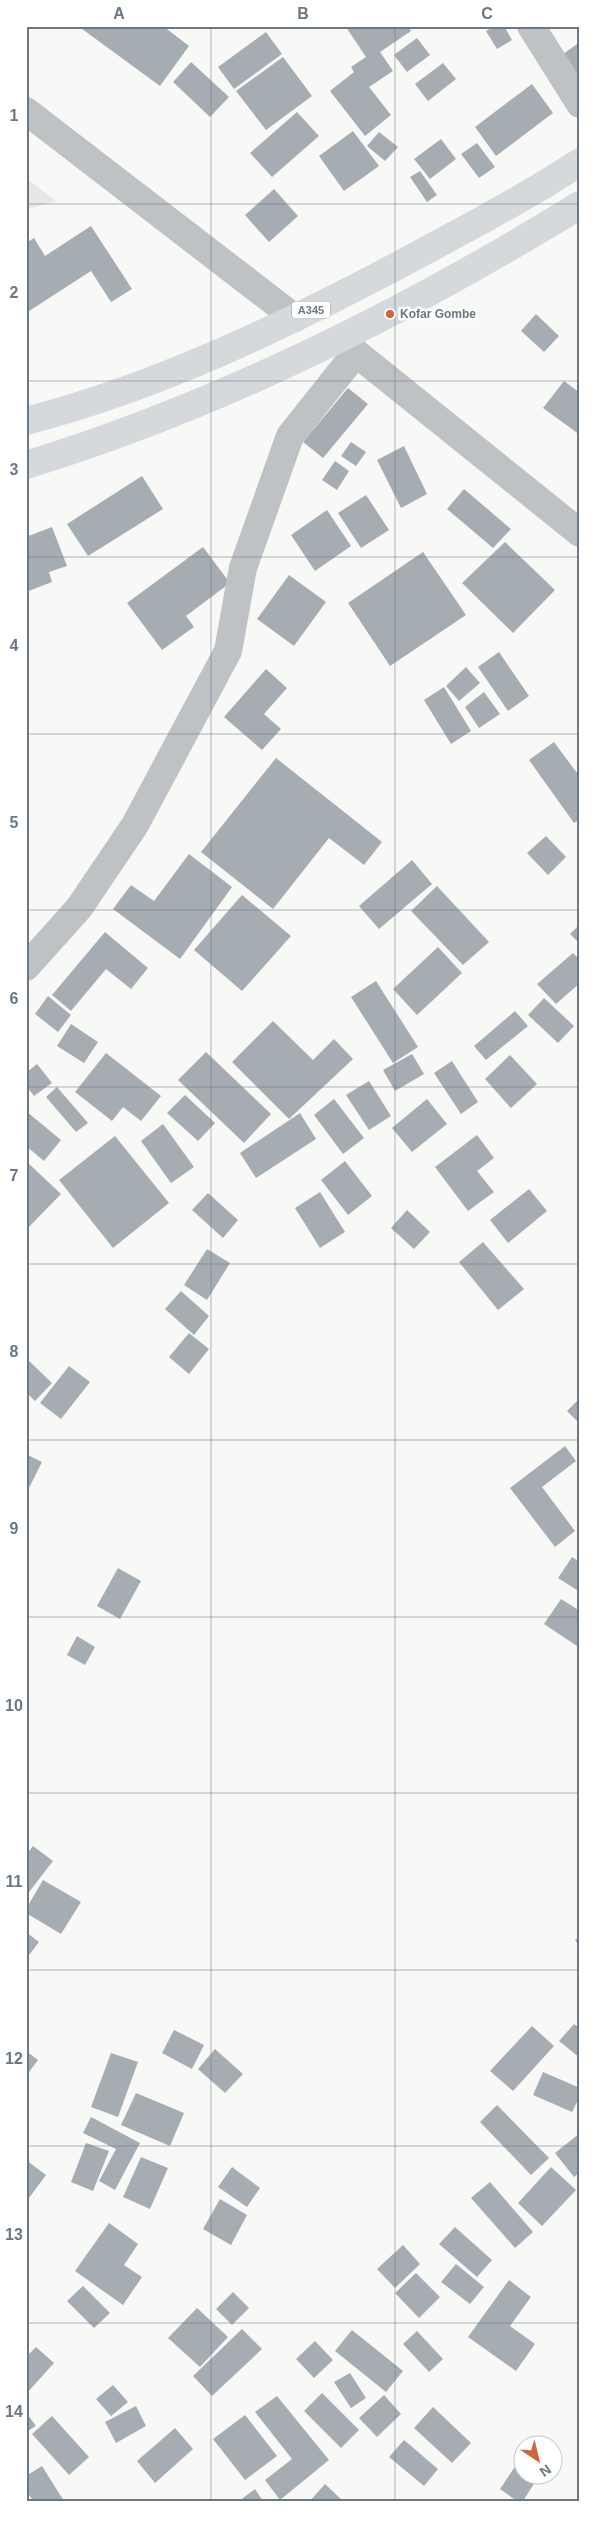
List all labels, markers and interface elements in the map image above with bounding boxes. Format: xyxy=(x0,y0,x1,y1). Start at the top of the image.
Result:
text: A xyxy=(113,5,125,22)
text: B xyxy=(297,5,309,22)
text: C xyxy=(481,5,493,22)
text: 1 xyxy=(10,107,19,124)
text: 2 xyxy=(10,284,19,301)
road number: A345 xyxy=(292,302,330,318)
place label: Kofar Gombe xyxy=(400,307,476,321)
marker: Kofar Gombe xyxy=(384,308,396,320)
text: 3 xyxy=(10,461,19,478)
text: 4 xyxy=(10,637,19,654)
text: 5 xyxy=(10,814,19,831)
text: 6 xyxy=(10,990,19,1007)
text: 7 xyxy=(10,1167,19,1184)
text: 8 xyxy=(10,1343,19,1360)
text: 9 xyxy=(10,1520,19,1537)
text: 10 xyxy=(5,1697,23,1714)
text: 11 xyxy=(6,1873,23,1890)
text: 12 xyxy=(5,2050,23,2067)
text: 13 xyxy=(5,2226,23,2243)
text: 14 xyxy=(5,2403,23,2420)
north arrow xyxy=(514,2434,564,2484)
text: N xyxy=(537,2461,554,2480)

